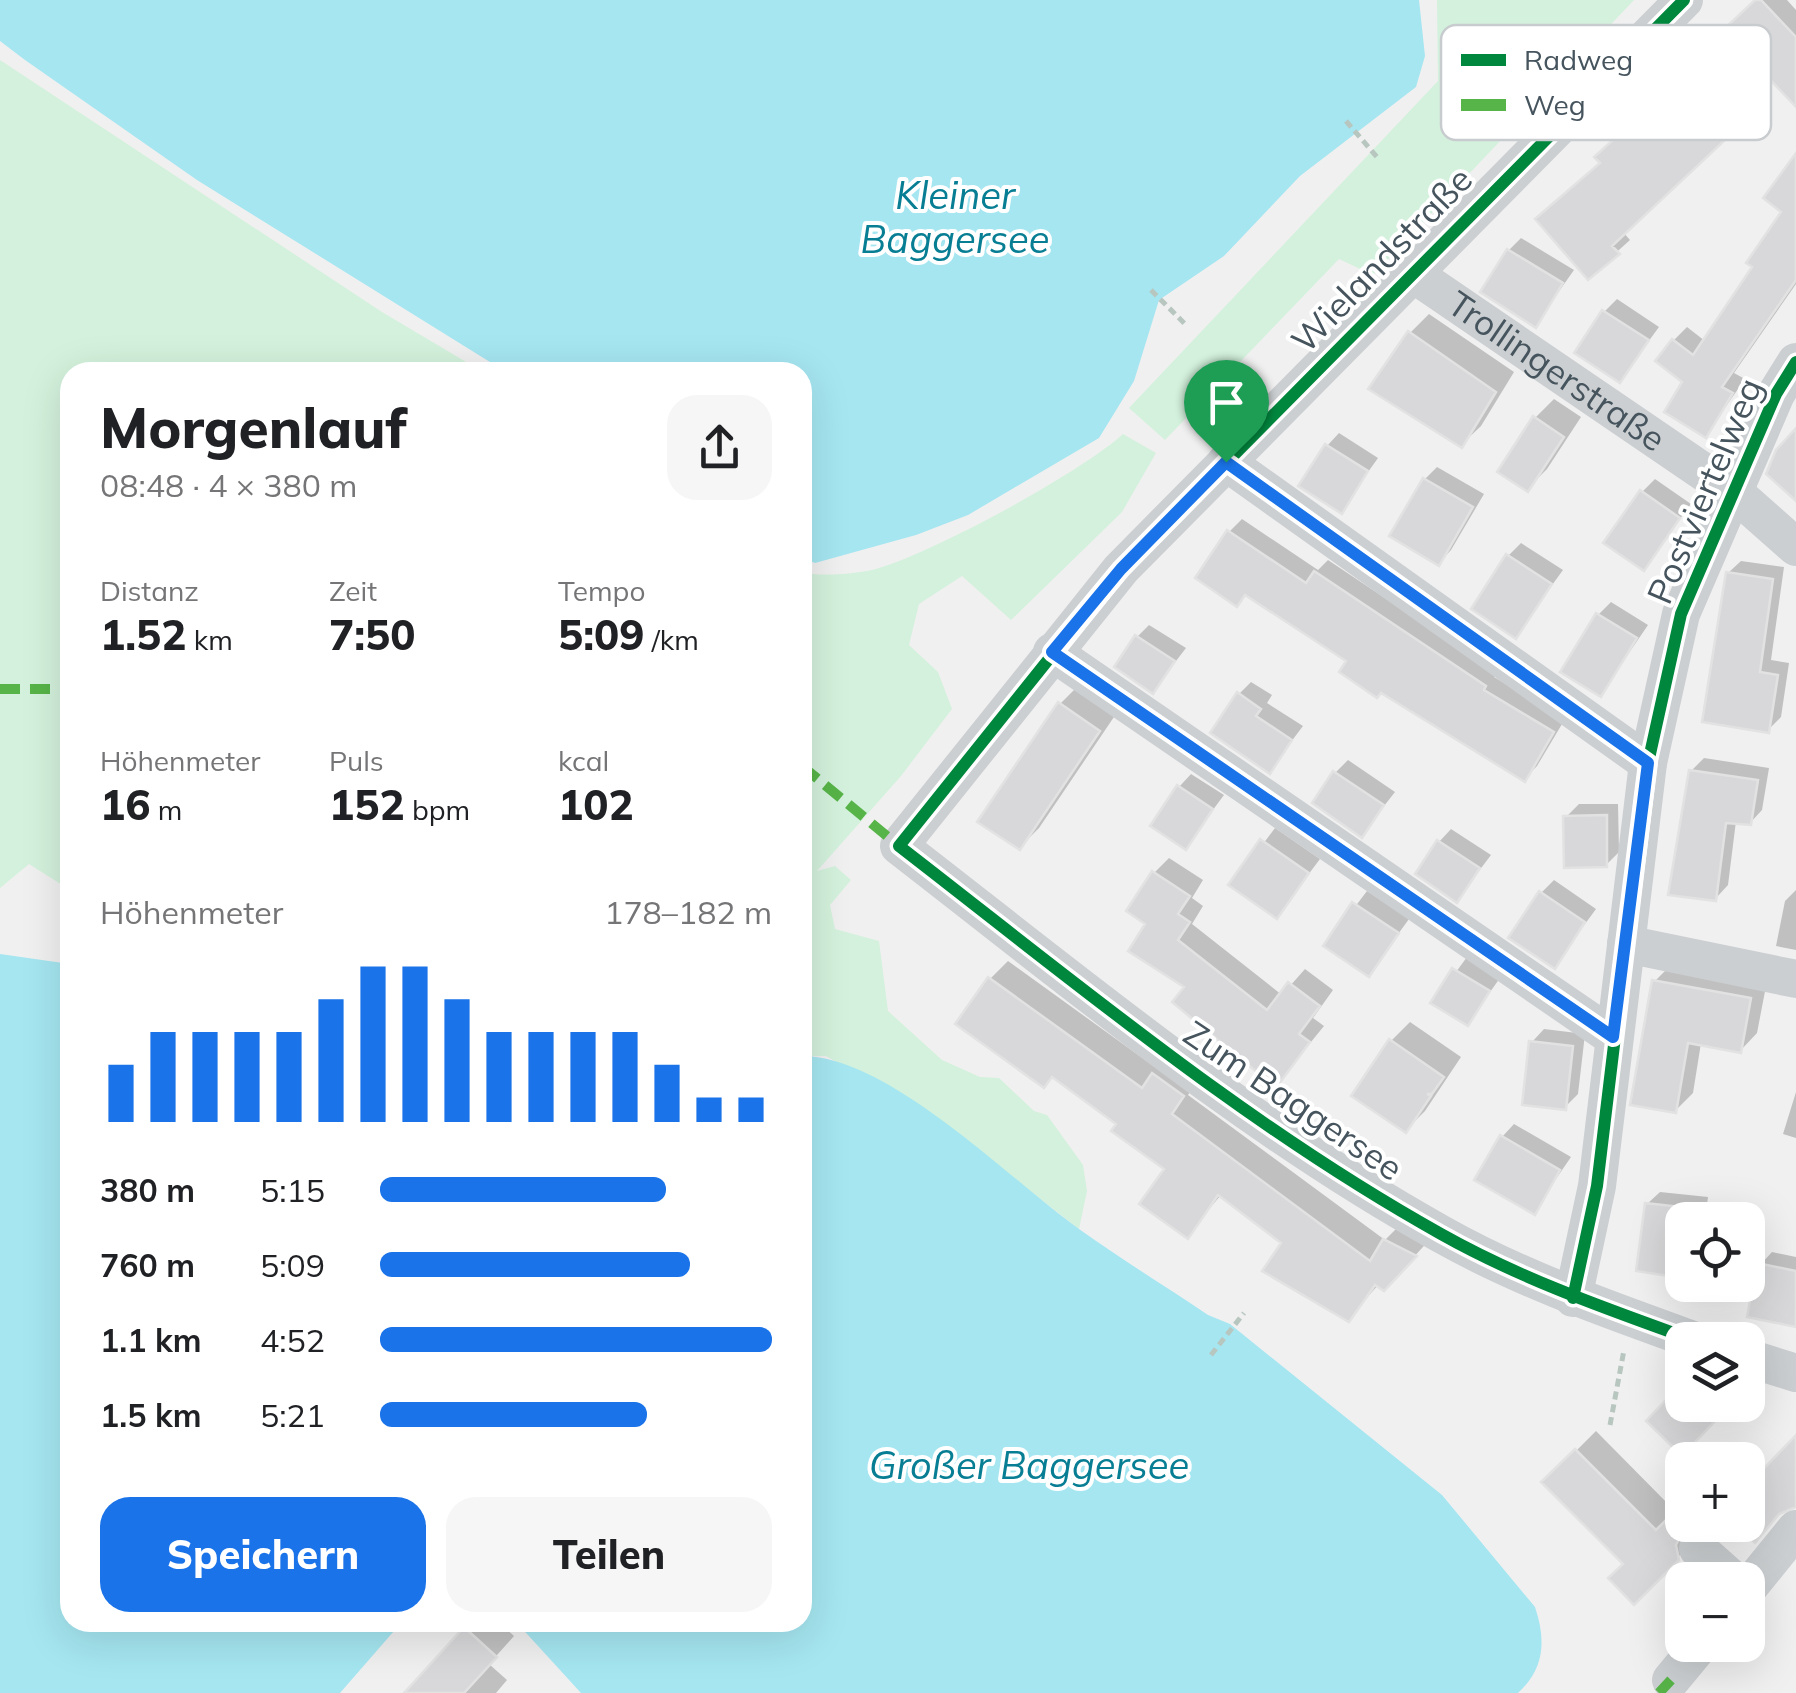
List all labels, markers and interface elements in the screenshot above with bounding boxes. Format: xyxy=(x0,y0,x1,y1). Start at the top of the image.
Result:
legend xyxy=(1441,25,1771,140)
text: Radweg xyxy=(1524,42,1633,77)
text: Weg xyxy=(1524,87,1586,122)
street label: Wielandstraße xyxy=(1282,157,1481,361)
water label: Kleiner Baggersee xyxy=(861,171,1049,263)
street label: Trollingerstraße xyxy=(1440,281,1674,460)
pin xyxy=(1184,360,1269,463)
street label: Postviertelweg xyxy=(1637,371,1771,610)
icon: arrive xyxy=(1199,375,1254,430)
text: Morgenlauf xyxy=(100,393,407,462)
button: share xyxy=(667,395,772,500)
text: 08:48 · 4 × 380 m xyxy=(100,465,357,505)
text: Distanz xyxy=(100,573,199,608)
text: Zeit xyxy=(329,573,377,608)
text: Tempo xyxy=(558,573,645,608)
text: 1.52 xyxy=(100,608,187,661)
text: 7:50 xyxy=(329,608,416,661)
text: 5:09 xyxy=(558,608,645,661)
text: km xyxy=(187,622,233,657)
text: /km xyxy=(645,622,699,657)
text: Höhenmeter xyxy=(100,743,260,778)
text: Puls xyxy=(329,743,384,778)
text: kcal xyxy=(558,743,609,778)
text: 16 xyxy=(100,778,150,831)
text: 152 xyxy=(329,778,405,831)
text: 102 xyxy=(558,778,634,831)
text: m xyxy=(150,792,182,827)
text: bpm xyxy=(405,792,470,827)
text: Höhenmeter xyxy=(100,892,283,932)
text: 178–182 m xyxy=(604,892,772,932)
street label: Zum Baggersee xyxy=(1176,1011,1411,1190)
text: 380 m xyxy=(100,1170,195,1210)
text: 5:15 xyxy=(260,1170,325,1210)
map controls xyxy=(1665,1202,1765,1662)
button: locate xyxy=(1665,1202,1765,1302)
text: 760 m xyxy=(100,1245,195,1285)
text: 5:09 xyxy=(260,1245,325,1285)
text: 1.1 km xyxy=(100,1320,202,1360)
text: 4:52 xyxy=(260,1320,325,1360)
button: layers xyxy=(1665,1322,1765,1422)
text: 1.5 km xyxy=(100,1395,202,1435)
text: 5:21 xyxy=(260,1395,325,1435)
water label: Großer Baggersee xyxy=(869,1441,1189,1489)
button: + xyxy=(1665,1442,1765,1542)
button: Speichern xyxy=(100,1497,426,1612)
button: Teilen xyxy=(446,1497,772,1612)
button: − xyxy=(1665,1562,1765,1662)

